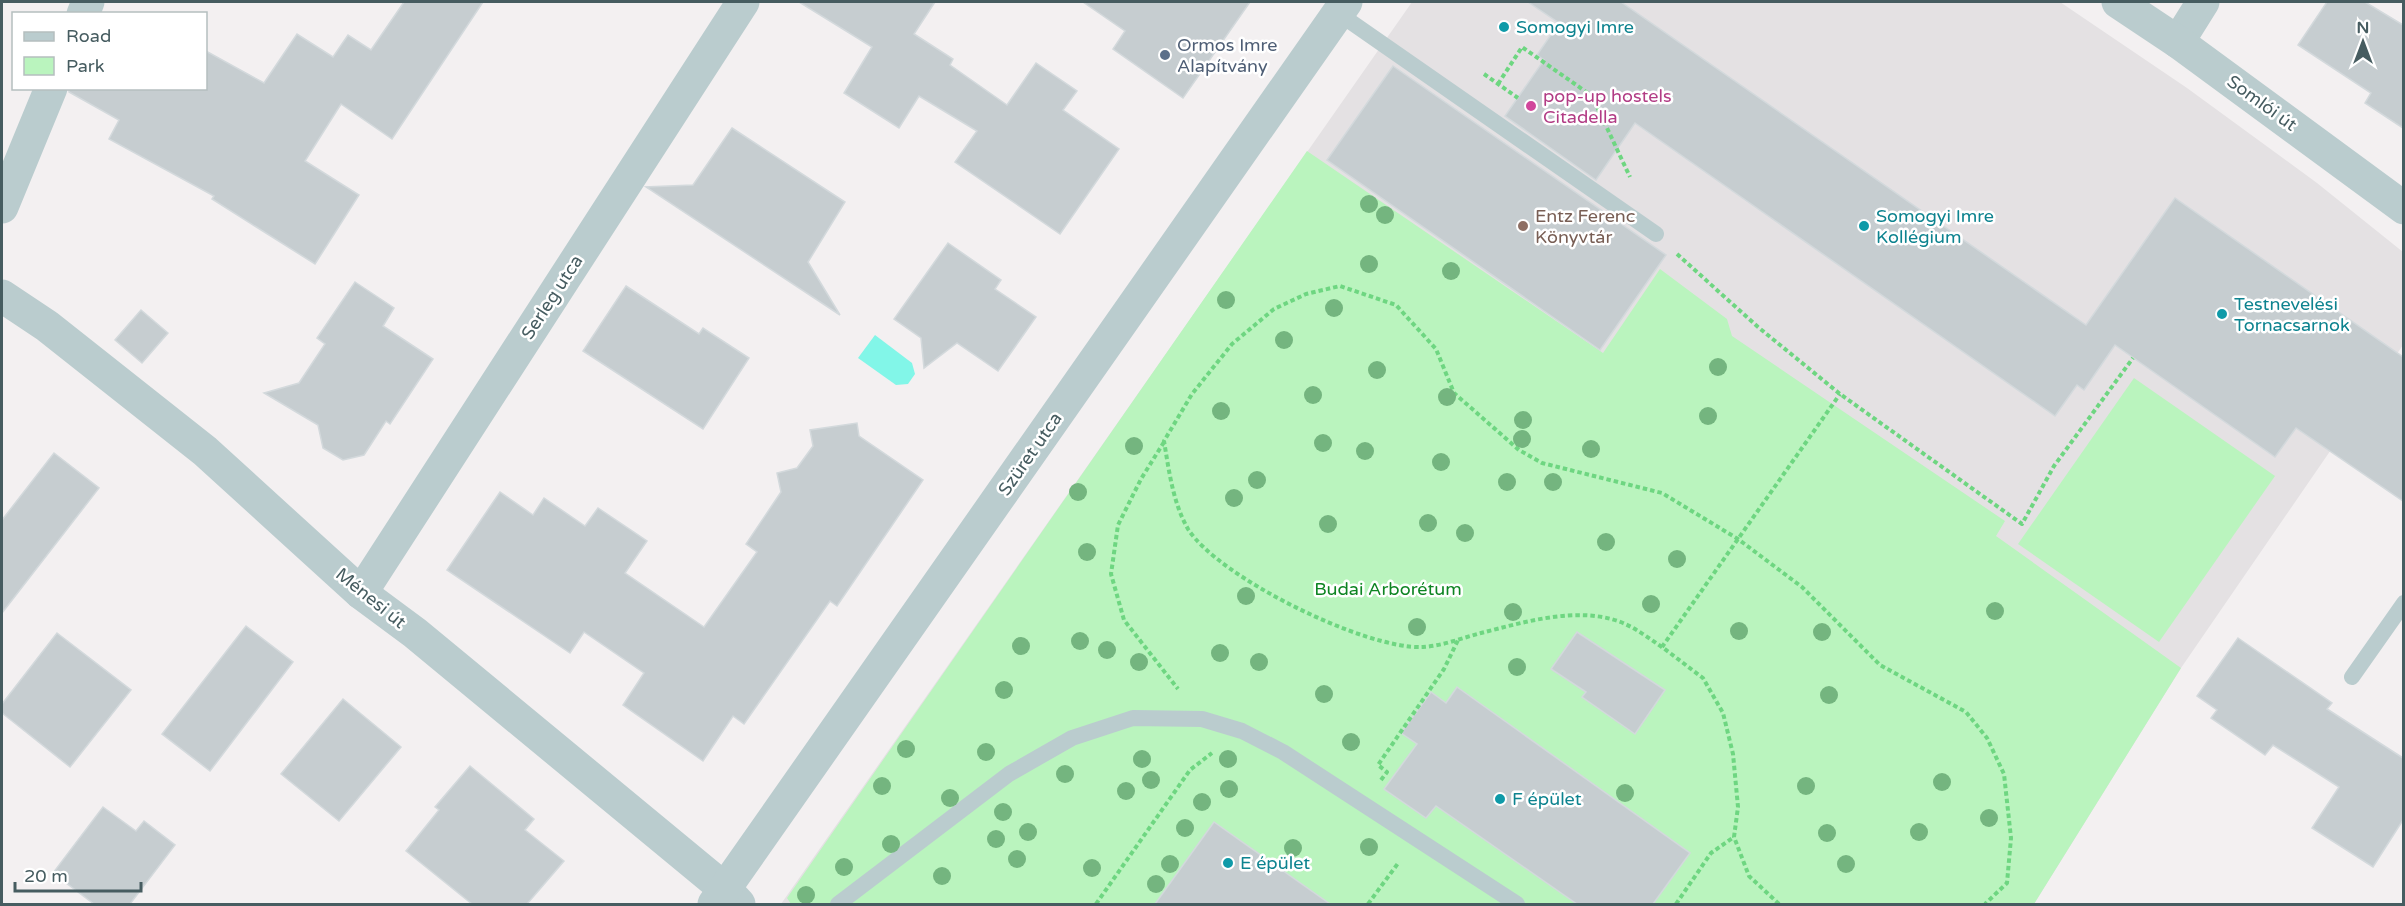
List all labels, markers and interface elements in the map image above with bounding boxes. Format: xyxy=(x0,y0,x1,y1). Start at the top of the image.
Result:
legend xyxy=(12,12,207,90)
north arrow xyxy=(2333,12,2393,72)
place label: Somogyi Imre xyxy=(1516,16,1634,38)
text: N xyxy=(2357,18,2369,38)
marker: Somogyi Imre xyxy=(1497,20,1511,34)
text: Road xyxy=(66,25,111,47)
place label: Ormos Imre Alapítvány xyxy=(1177,34,1277,77)
marker: Ormos Imre Alapítvány xyxy=(1158,48,1172,62)
text: Park xyxy=(66,55,105,77)
street label: Somlói út xyxy=(2223,70,2301,136)
place label: pop-up hostels Citadella xyxy=(1543,85,1672,128)
marker: pop-up hostels Citadella xyxy=(1524,99,1538,113)
place label: Entz Ferenc Könyvtár xyxy=(1535,205,1635,248)
place label: Somogyi Imre Kollégium xyxy=(1876,205,1994,248)
marker: Entz Ferenc Könyvtár xyxy=(1516,219,1530,233)
marker: Somogyi Imre Kollégium xyxy=(1857,219,1871,233)
street label: Serleg utca xyxy=(517,251,587,343)
place label: Testnevelési Tornacsarnok xyxy=(2234,293,2350,336)
marker: Testnevelési Tornacsarnok xyxy=(2215,307,2229,321)
street label: Szüret utca xyxy=(993,408,1067,500)
street label: Ménesi út xyxy=(331,563,411,633)
park label: Budai Arborétum xyxy=(1314,578,1462,600)
place label: F épület xyxy=(1512,788,1582,810)
marker: F épület xyxy=(1493,792,1507,806)
place label: E épület xyxy=(1240,852,1310,874)
scale bar xyxy=(15,855,141,893)
marker: E épület xyxy=(1221,856,1235,870)
text: 20 m xyxy=(24,865,68,887)

